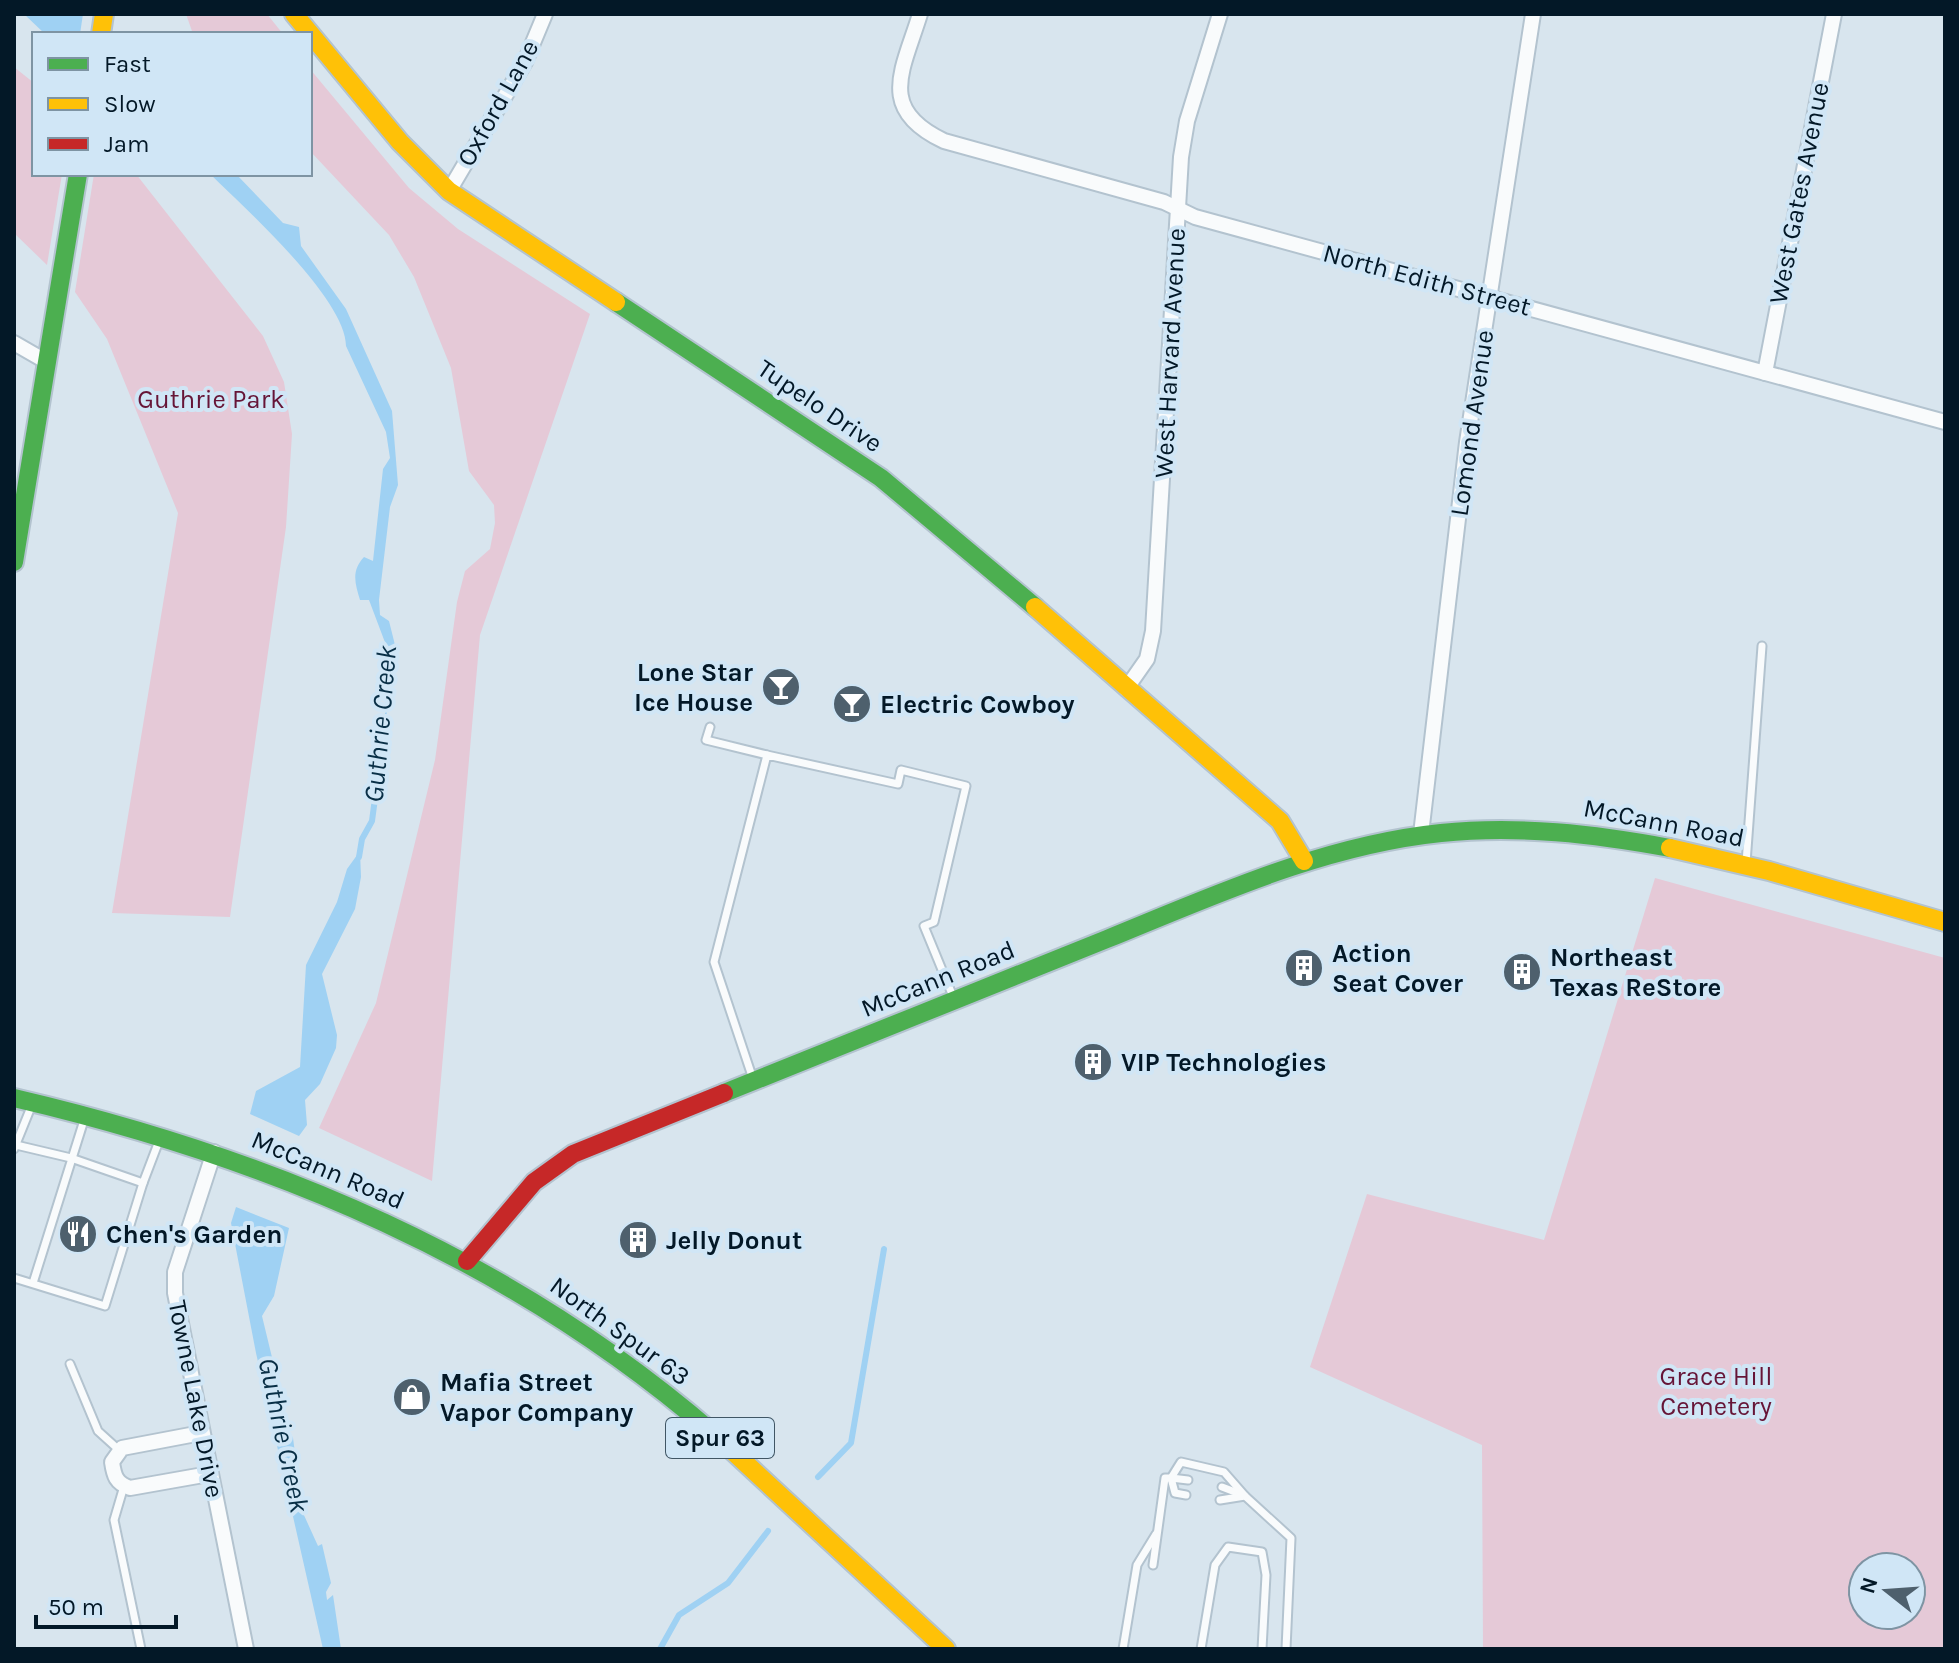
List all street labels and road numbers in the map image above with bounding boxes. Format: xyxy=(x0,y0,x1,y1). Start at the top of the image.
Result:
street label: Oxford Lane xyxy=(451,34,545,172)
street label: West Gates Avenue xyxy=(1762,80,1836,306)
street label: West Harvard Avenue xyxy=(1148,227,1192,479)
street label: North Edith Street xyxy=(1320,237,1534,323)
street label: Lomond Avenue xyxy=(1444,328,1500,518)
street label: Tupelo Drive xyxy=(752,353,888,459)
street label: McCann Road xyxy=(1581,792,1747,854)
street label: McCann Road xyxy=(857,934,1019,1024)
street label: McCann Road xyxy=(247,1124,409,1216)
street label: North Spur 63 xyxy=(544,1270,696,1392)
street label: Towne Lake Drive xyxy=(162,1298,230,1500)
road number: Spur 63 xyxy=(666,1418,774,1458)

